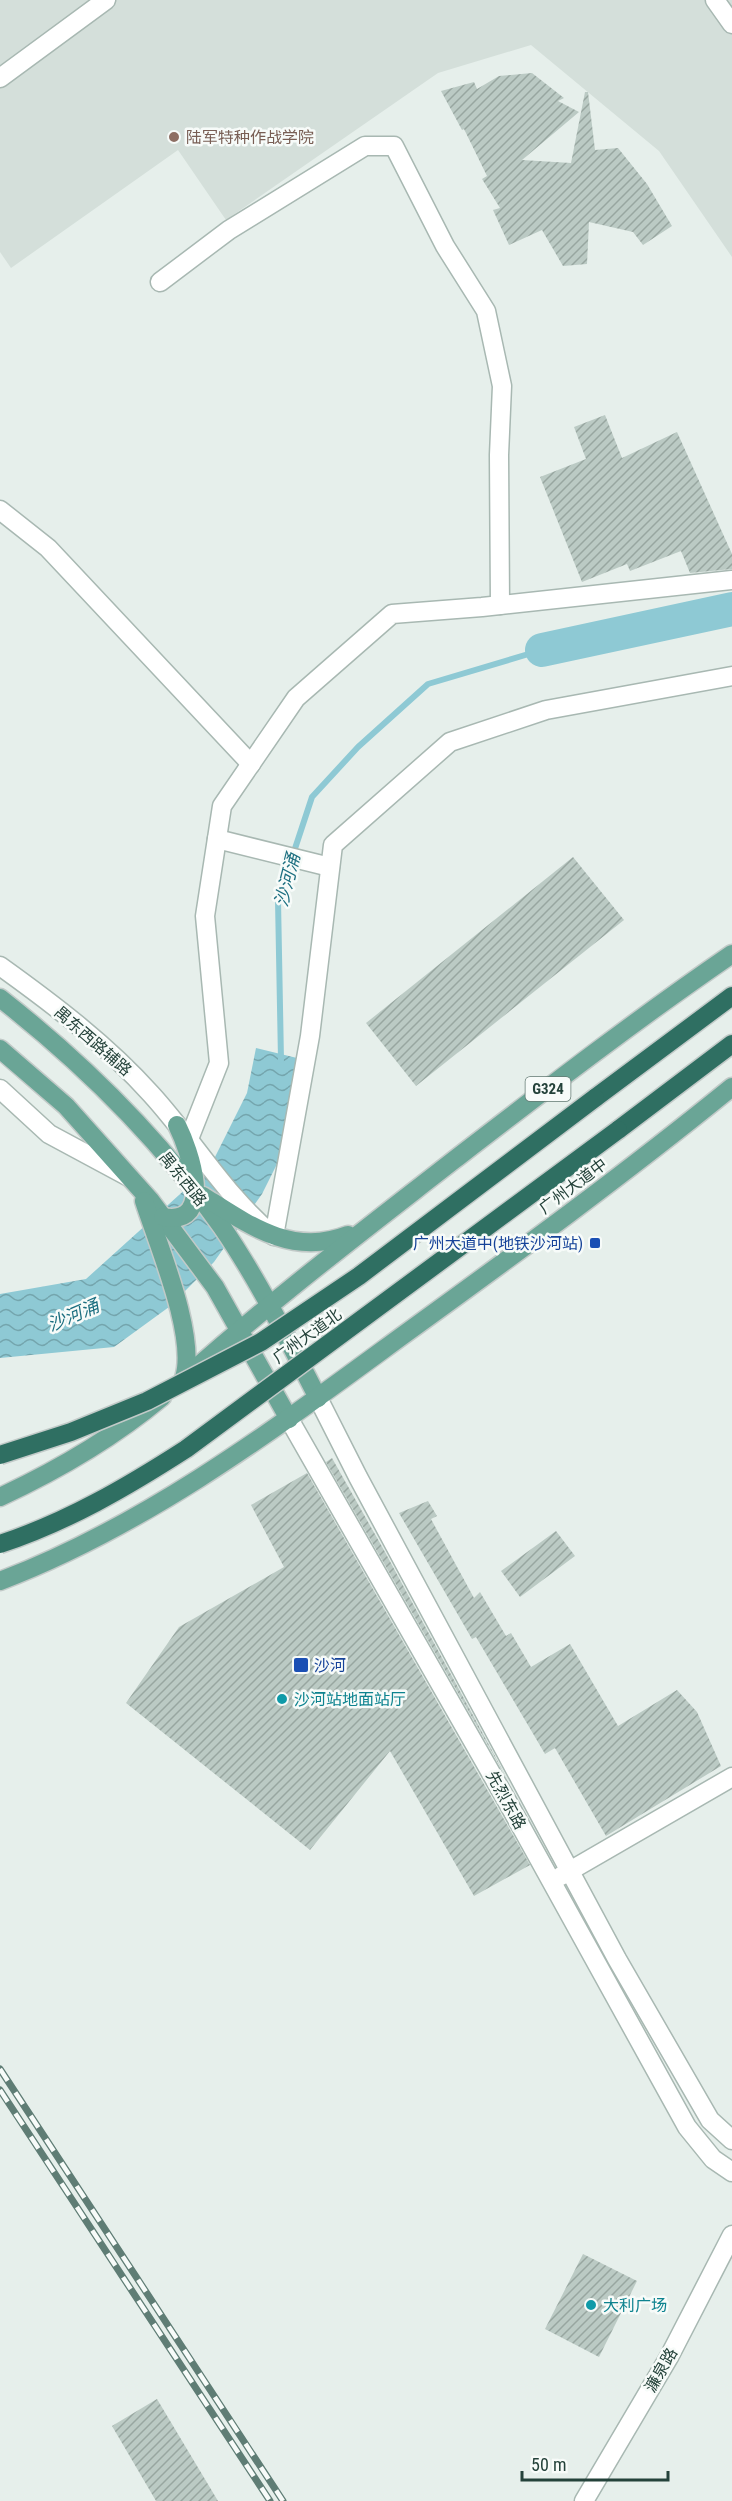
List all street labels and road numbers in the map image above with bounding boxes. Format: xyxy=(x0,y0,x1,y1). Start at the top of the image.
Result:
street label: 禺东西路辅路 xyxy=(51,1002,135,1080)
road number: G324 xyxy=(526,1077,570,1101)
street label: 禺东西路 xyxy=(155,1148,211,1210)
street label: 广州大道中 xyxy=(535,1154,611,1218)
street label: 广州大道北 xyxy=(269,1305,345,1367)
street label: 先烈东路 xyxy=(482,1767,530,1833)
street label: 濂泉路 xyxy=(641,2344,681,2396)

